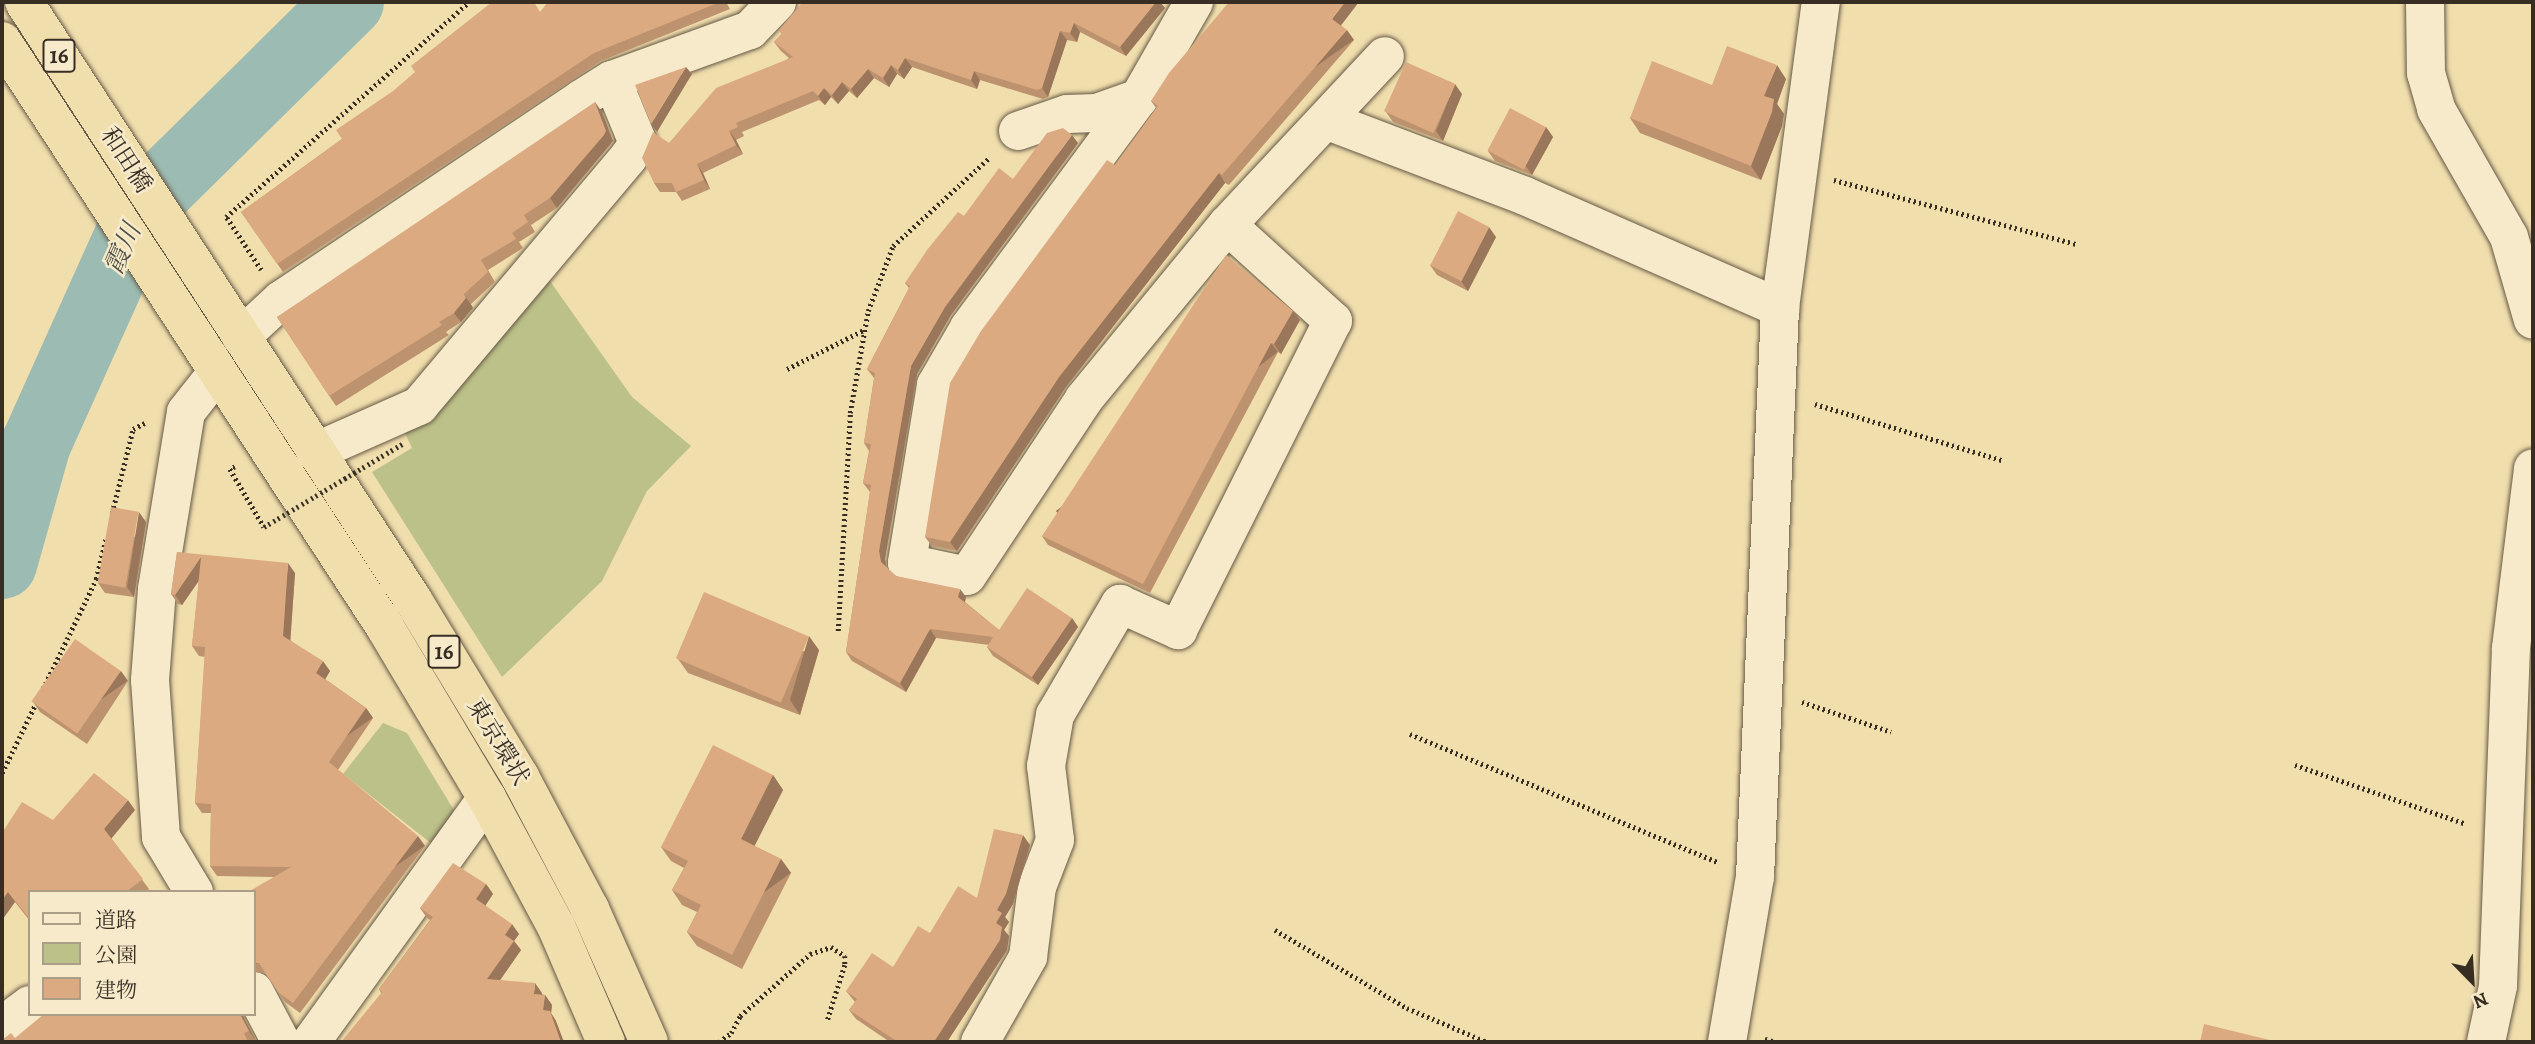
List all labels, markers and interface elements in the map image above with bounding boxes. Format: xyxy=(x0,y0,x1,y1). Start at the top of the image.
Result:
road number: 16 xyxy=(42,36,76,76)
street label: 和田橋 xyxy=(94,122,158,198)
water label: 霞川 xyxy=(98,219,148,279)
road number: 16 xyxy=(426,632,462,672)
street label: 東京環状 xyxy=(461,693,535,791)
legend xyxy=(28,890,256,1016)
text: 道路 xyxy=(95,906,137,934)
text: 公園 xyxy=(95,941,137,969)
north arrow xyxy=(2437,946,2507,1016)
text: 建物 xyxy=(95,976,137,1004)
text: N xyxy=(2469,985,2492,1015)

